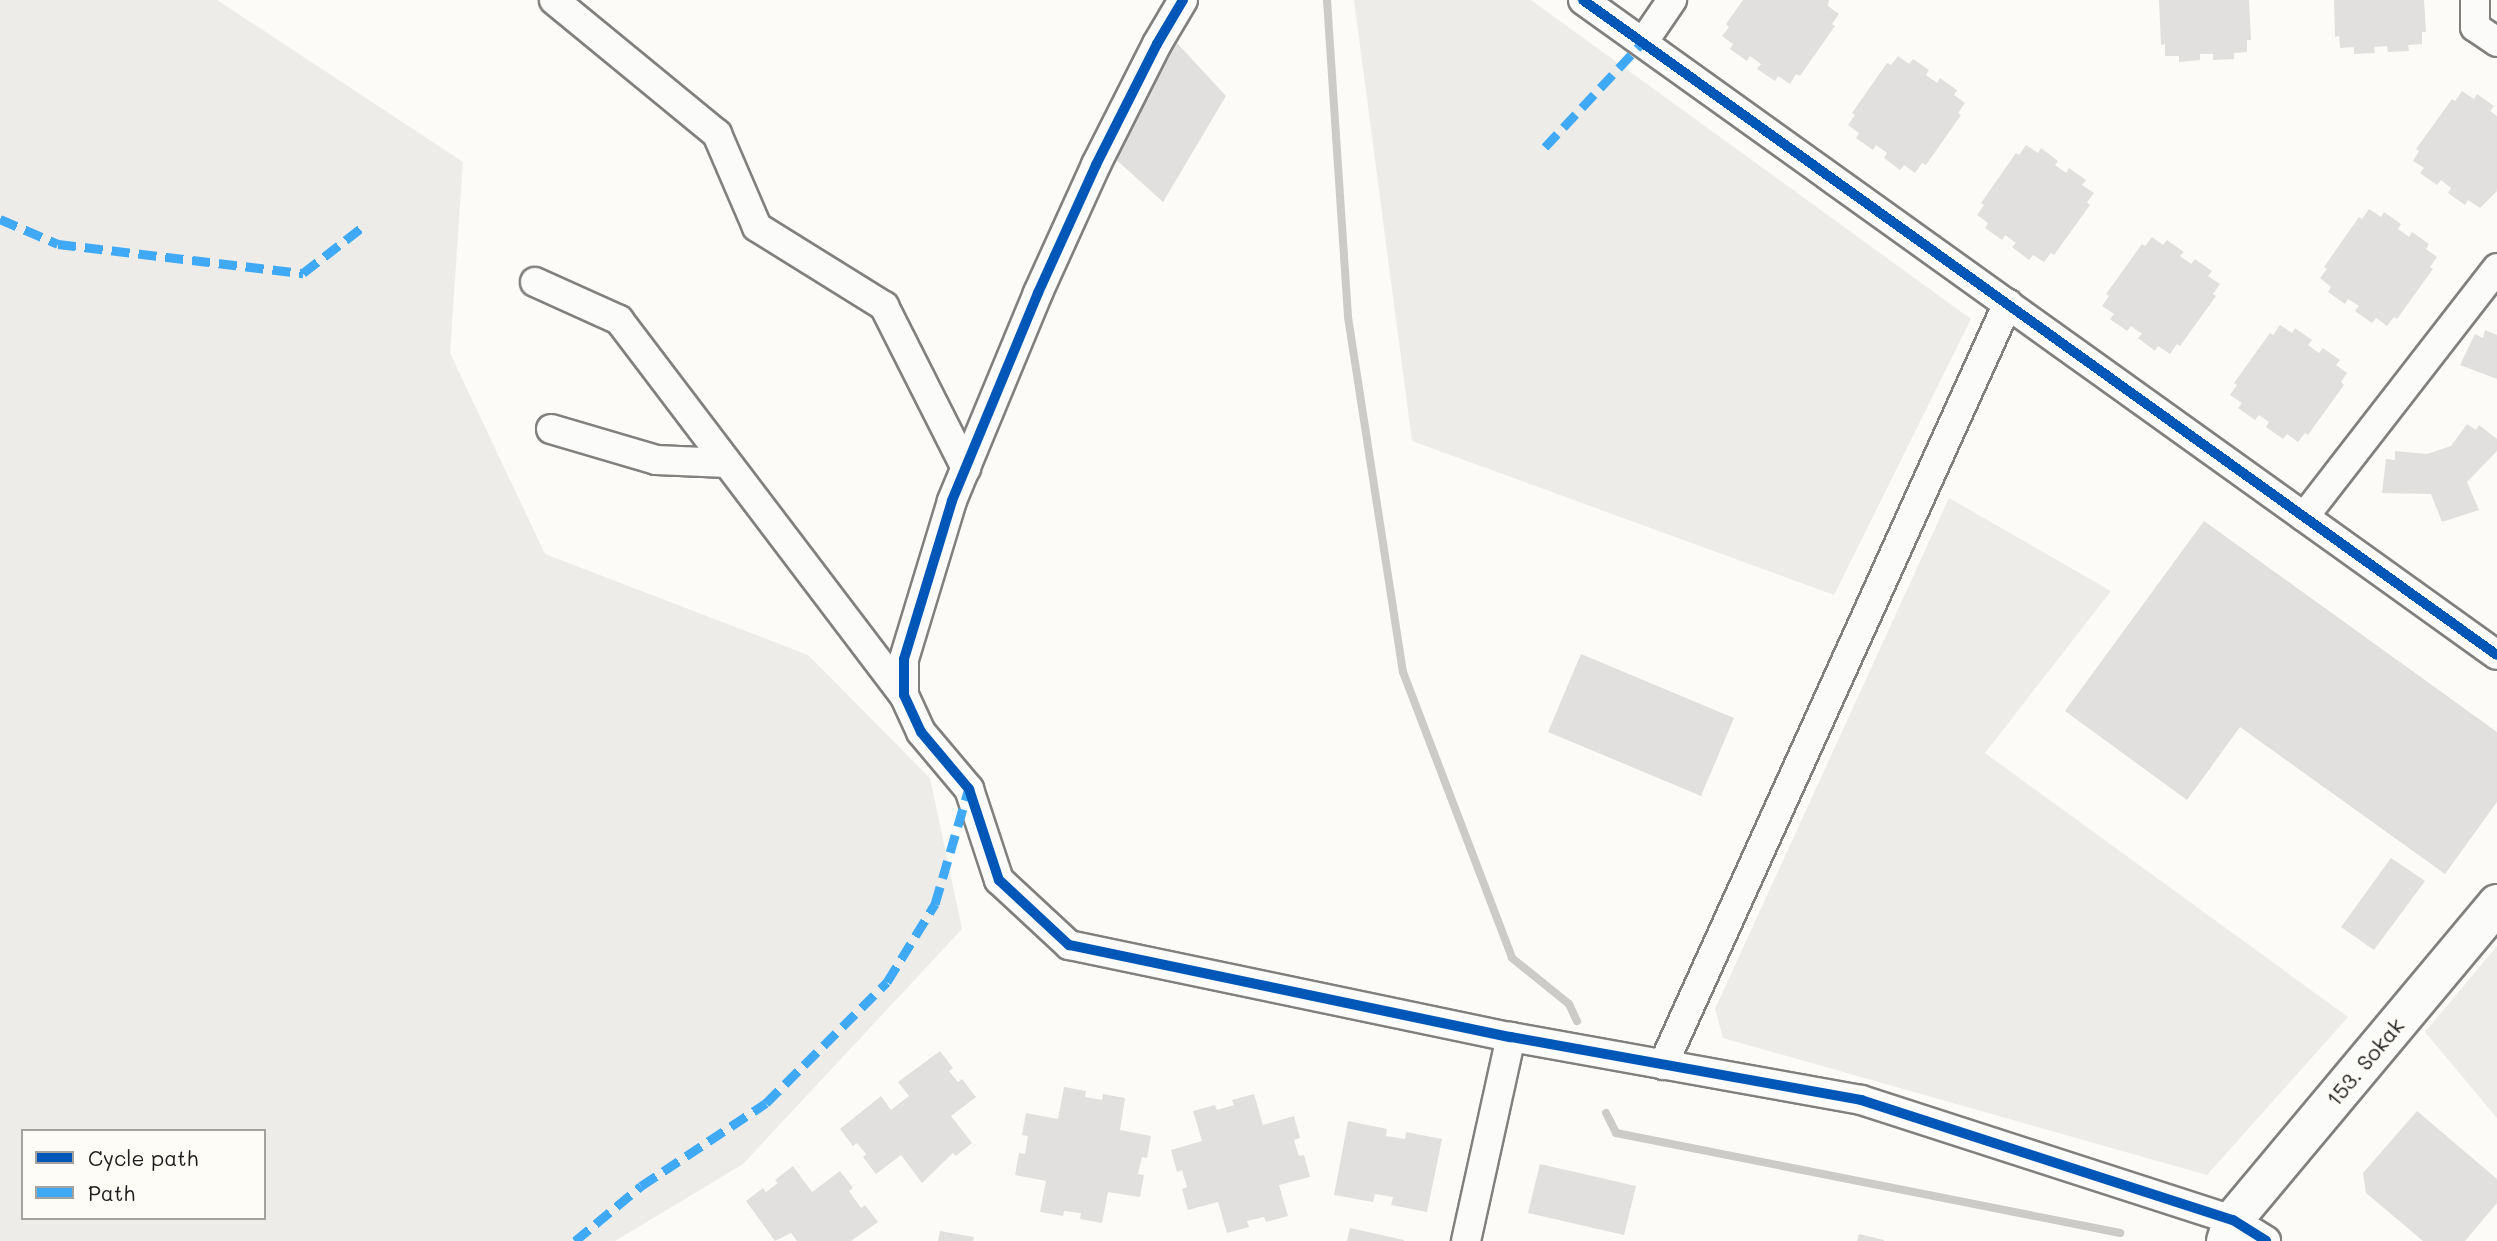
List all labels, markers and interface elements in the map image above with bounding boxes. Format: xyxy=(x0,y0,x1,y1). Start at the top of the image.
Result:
street label: 153. Sokak xyxy=(2321,1013,2409,1111)
legend xyxy=(21,1129,266,1220)
text: Cycle path xyxy=(88,1144,198,1171)
text: Path xyxy=(88,1179,135,1206)

